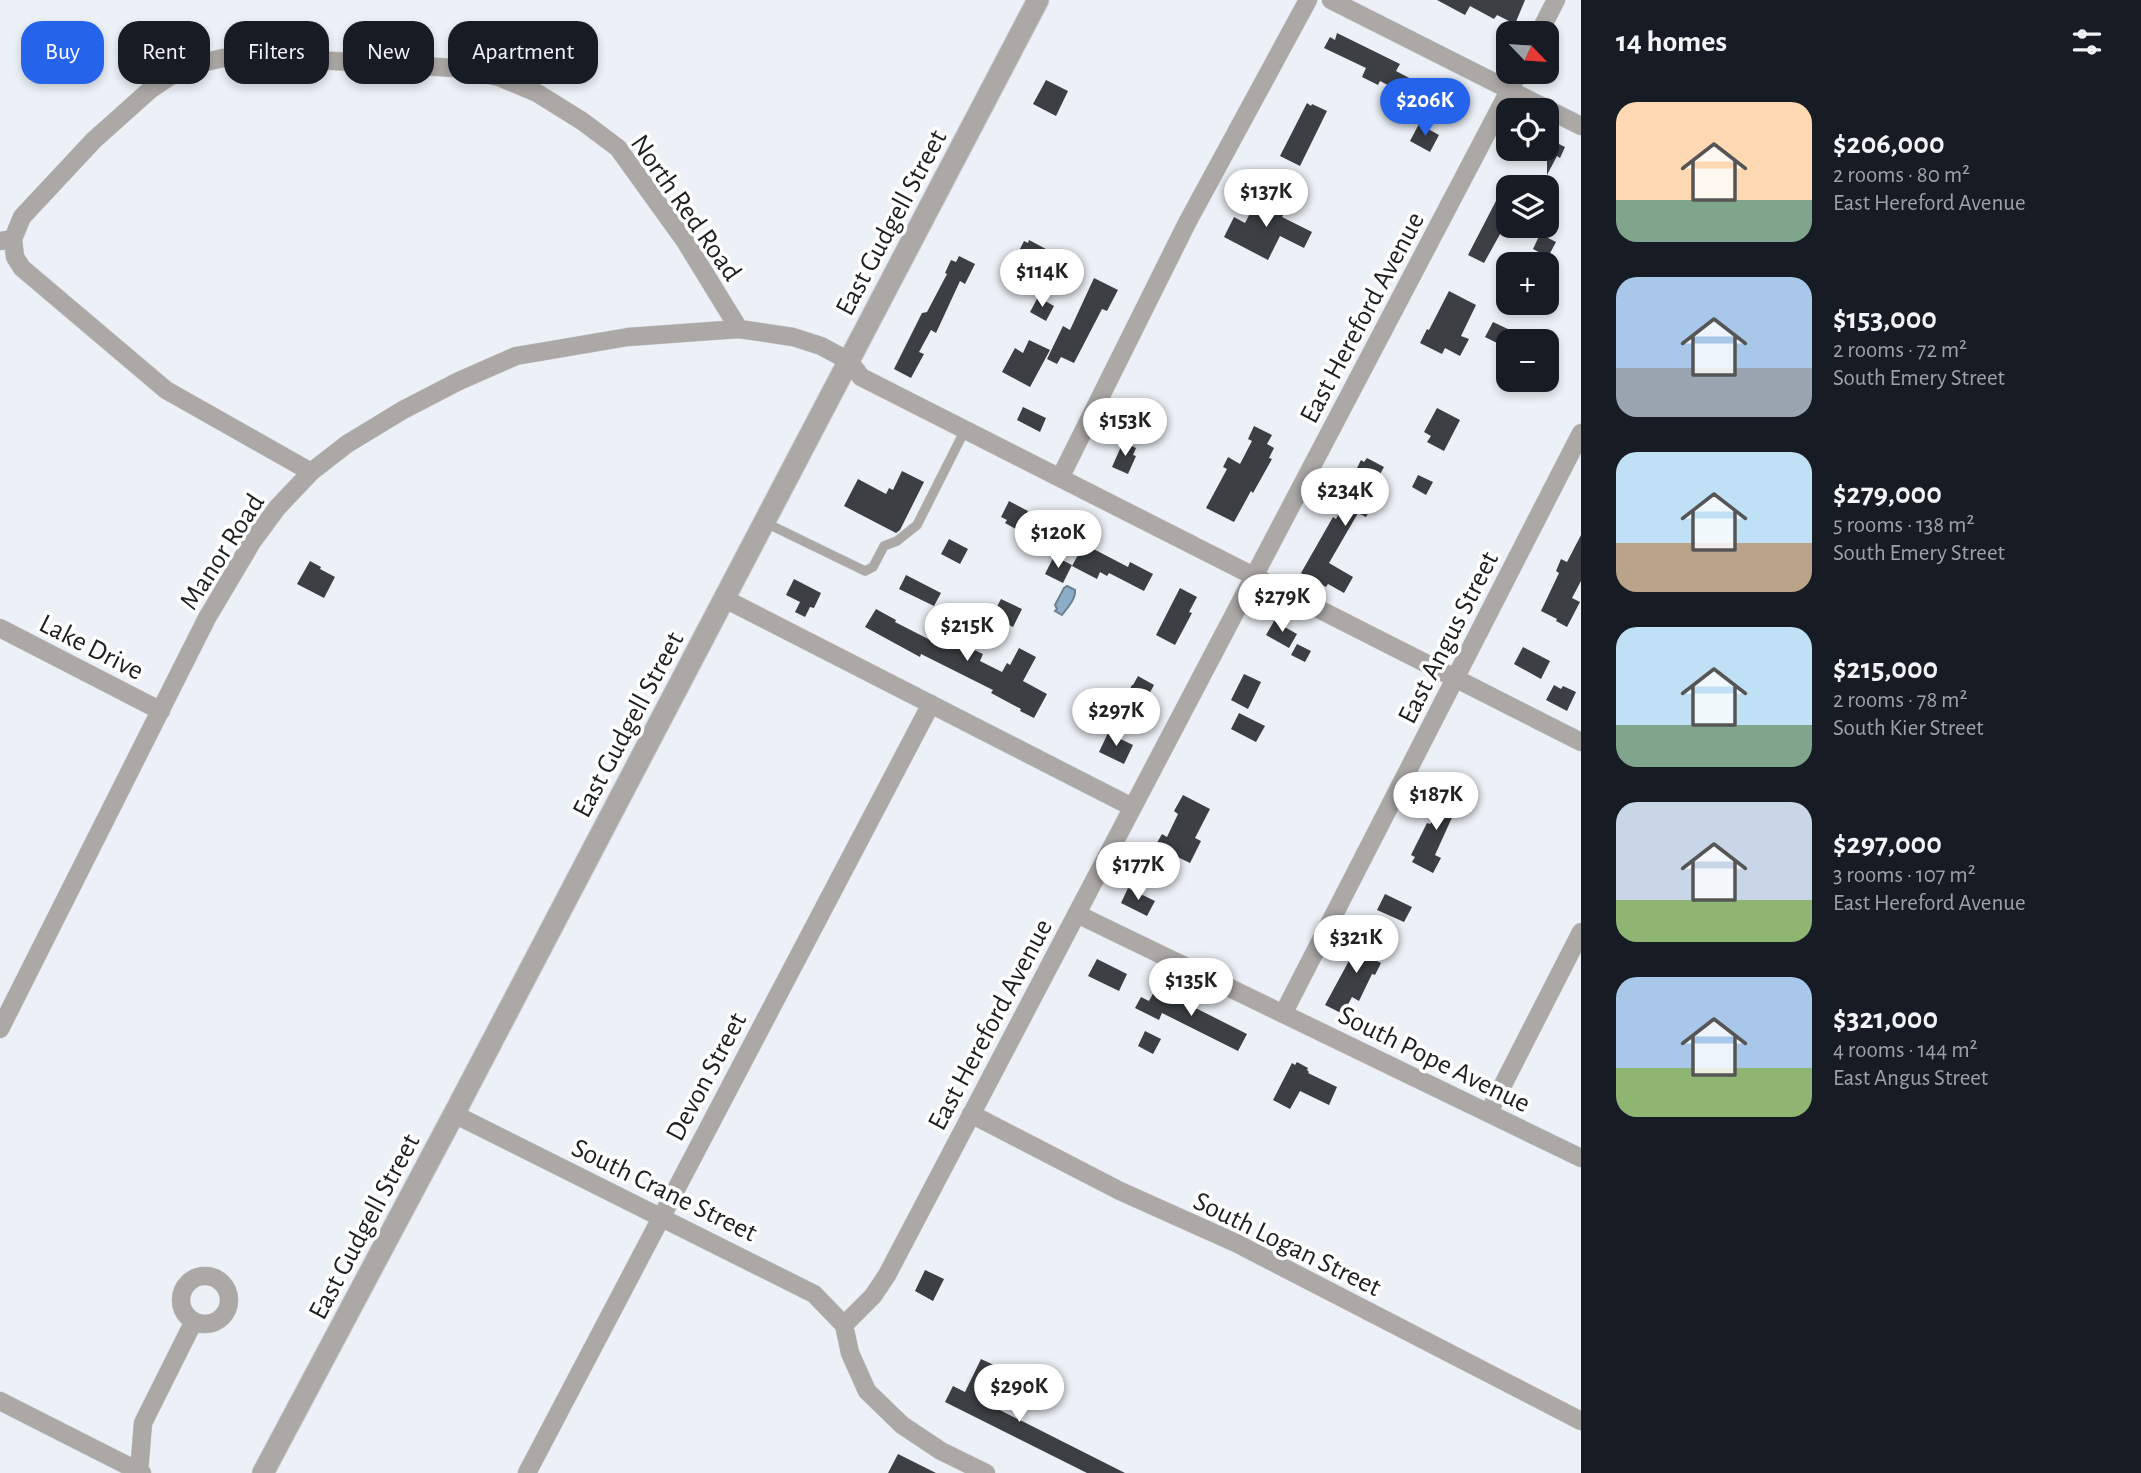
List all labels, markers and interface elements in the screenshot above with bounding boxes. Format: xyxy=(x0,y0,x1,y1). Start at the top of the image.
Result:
chip: Buy xyxy=(21,21,104,84)
chip: Rent xyxy=(118,21,210,84)
chip: Filters xyxy=(224,21,329,84)
chip: New xyxy=(343,21,434,84)
chip: Apartment xyxy=(448,21,598,84)
north arrow xyxy=(1496,21,1559,84)
map controls xyxy=(1496,21,1559,392)
icon: filters xyxy=(2068,23,2106,61)
text: 14 homes xyxy=(1616,27,1727,57)
pin: $206K xyxy=(1376,78,1474,138)
text: $206K xyxy=(1396,89,1454,112)
button: locate xyxy=(1496,98,1559,161)
street label: East Gudgell Street xyxy=(831,126,952,320)
text: $206,000 xyxy=(1833,129,1945,159)
street label: North Red Road xyxy=(625,130,746,286)
icon: home xyxy=(1672,130,1756,214)
text: 2 rooms · 80 m² xyxy=(1833,164,1970,187)
pin: $137K xyxy=(1217,170,1315,229)
button: layers xyxy=(1496,175,1559,238)
text: $137K xyxy=(1240,180,1292,203)
text: East Hereford Avenue xyxy=(1833,192,2026,215)
street label: East Hereford Avenue xyxy=(1295,208,1430,428)
pin: $114K xyxy=(993,250,1091,309)
button: + xyxy=(1496,252,1559,315)
text: $114K xyxy=(1016,260,1068,283)
text: $153,000 xyxy=(1833,304,1937,334)
icon: home xyxy=(1672,305,1756,389)
button: − xyxy=(1496,329,1559,392)
text: 2 rooms · 72 m² xyxy=(1833,339,1967,362)
text: South Emery Street xyxy=(1833,367,2005,390)
pin: $153K xyxy=(1076,398,1174,458)
text: $153K xyxy=(1099,409,1151,432)
pin: $234K xyxy=(1296,468,1394,528)
text: $234K xyxy=(1317,479,1373,502)
text: $279,000 xyxy=(1833,479,1942,509)
icon: home xyxy=(1672,480,1756,564)
street label: Manor Road xyxy=(175,489,270,615)
pin: $120K xyxy=(1009,510,1107,570)
text: 5 rooms · 138 m² xyxy=(1833,514,1974,537)
text: $120K xyxy=(1031,521,1085,544)
text: South Emery Street xyxy=(1833,542,2005,565)
street label: East Angus Street xyxy=(1393,547,1504,728)
pin: $279K xyxy=(1233,574,1331,634)
text: $279K xyxy=(1254,585,1310,608)
pin: $215K xyxy=(918,604,1016,663)
street label: Lake Drive xyxy=(35,610,148,686)
text: $215K xyxy=(941,614,993,637)
street label: East Gudgell Street xyxy=(568,628,689,822)
text: $215,000 xyxy=(1833,654,1938,684)
icon: home xyxy=(1672,655,1756,739)
pin: $297K xyxy=(1067,688,1165,748)
text: 2 rooms · 78 m² xyxy=(1833,689,1968,712)
text: $297K xyxy=(1088,699,1144,722)
text: South Kier Street xyxy=(1833,717,1984,740)
pin: $187K xyxy=(1387,772,1485,832)
text: $187K xyxy=(1409,783,1463,806)
text: $297,000 xyxy=(1833,829,1942,859)
icon: home xyxy=(1672,830,1756,914)
pin: $177K xyxy=(1089,842,1187,902)
text: $177K xyxy=(1112,853,1164,876)
text: 3 rooms · 107 m² xyxy=(1833,864,1976,887)
text: East Hereford Avenue xyxy=(1833,892,2026,915)
street label: East Hereford Avenue xyxy=(923,915,1058,1135)
pin: $321K xyxy=(1307,916,1405,975)
text: $321K xyxy=(1330,926,1382,949)
pin: $135K xyxy=(1142,958,1240,1018)
text: $135K xyxy=(1165,969,1217,992)
street label: South Pope Avenue xyxy=(1334,1001,1534,1118)
text: $321,000 xyxy=(1833,1004,1938,1034)
icon: home xyxy=(1672,1005,1756,1089)
street label: Devon Street xyxy=(661,1008,752,1146)
text: 4 rooms · 144 m² xyxy=(1833,1039,1978,1062)
text: East Angus Street xyxy=(1833,1067,1988,1090)
street label: East Gudgell Street xyxy=(304,1130,425,1324)
street label: South Crane Street xyxy=(567,1134,761,1248)
street label: South Logan Street xyxy=(1189,1187,1385,1302)
pin: $290K xyxy=(970,1364,1068,1424)
text: $290K xyxy=(990,1375,1048,1398)

